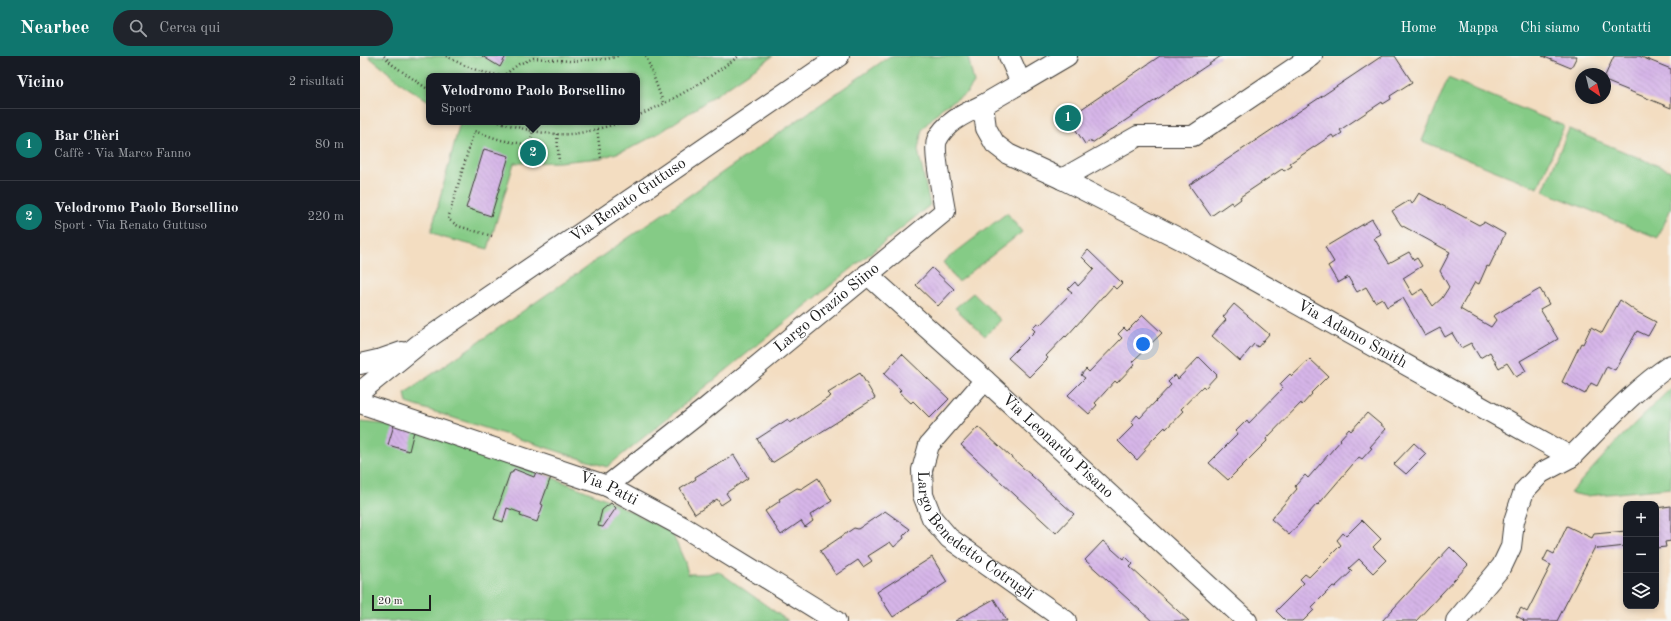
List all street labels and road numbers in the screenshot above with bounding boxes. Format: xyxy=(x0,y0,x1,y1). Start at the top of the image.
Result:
street label: Via Renato Guttuso xyxy=(568,155,689,246)
street label: Largo Orazio Siino xyxy=(772,260,883,356)
street label: Via Adamo Smith xyxy=(1294,297,1410,372)
street label: Via Leonardo Pisano xyxy=(999,392,1116,502)
street label: Via Patti xyxy=(577,469,640,509)
street label: Largo Benedetto Cotrugli xyxy=(914,471,1037,603)

